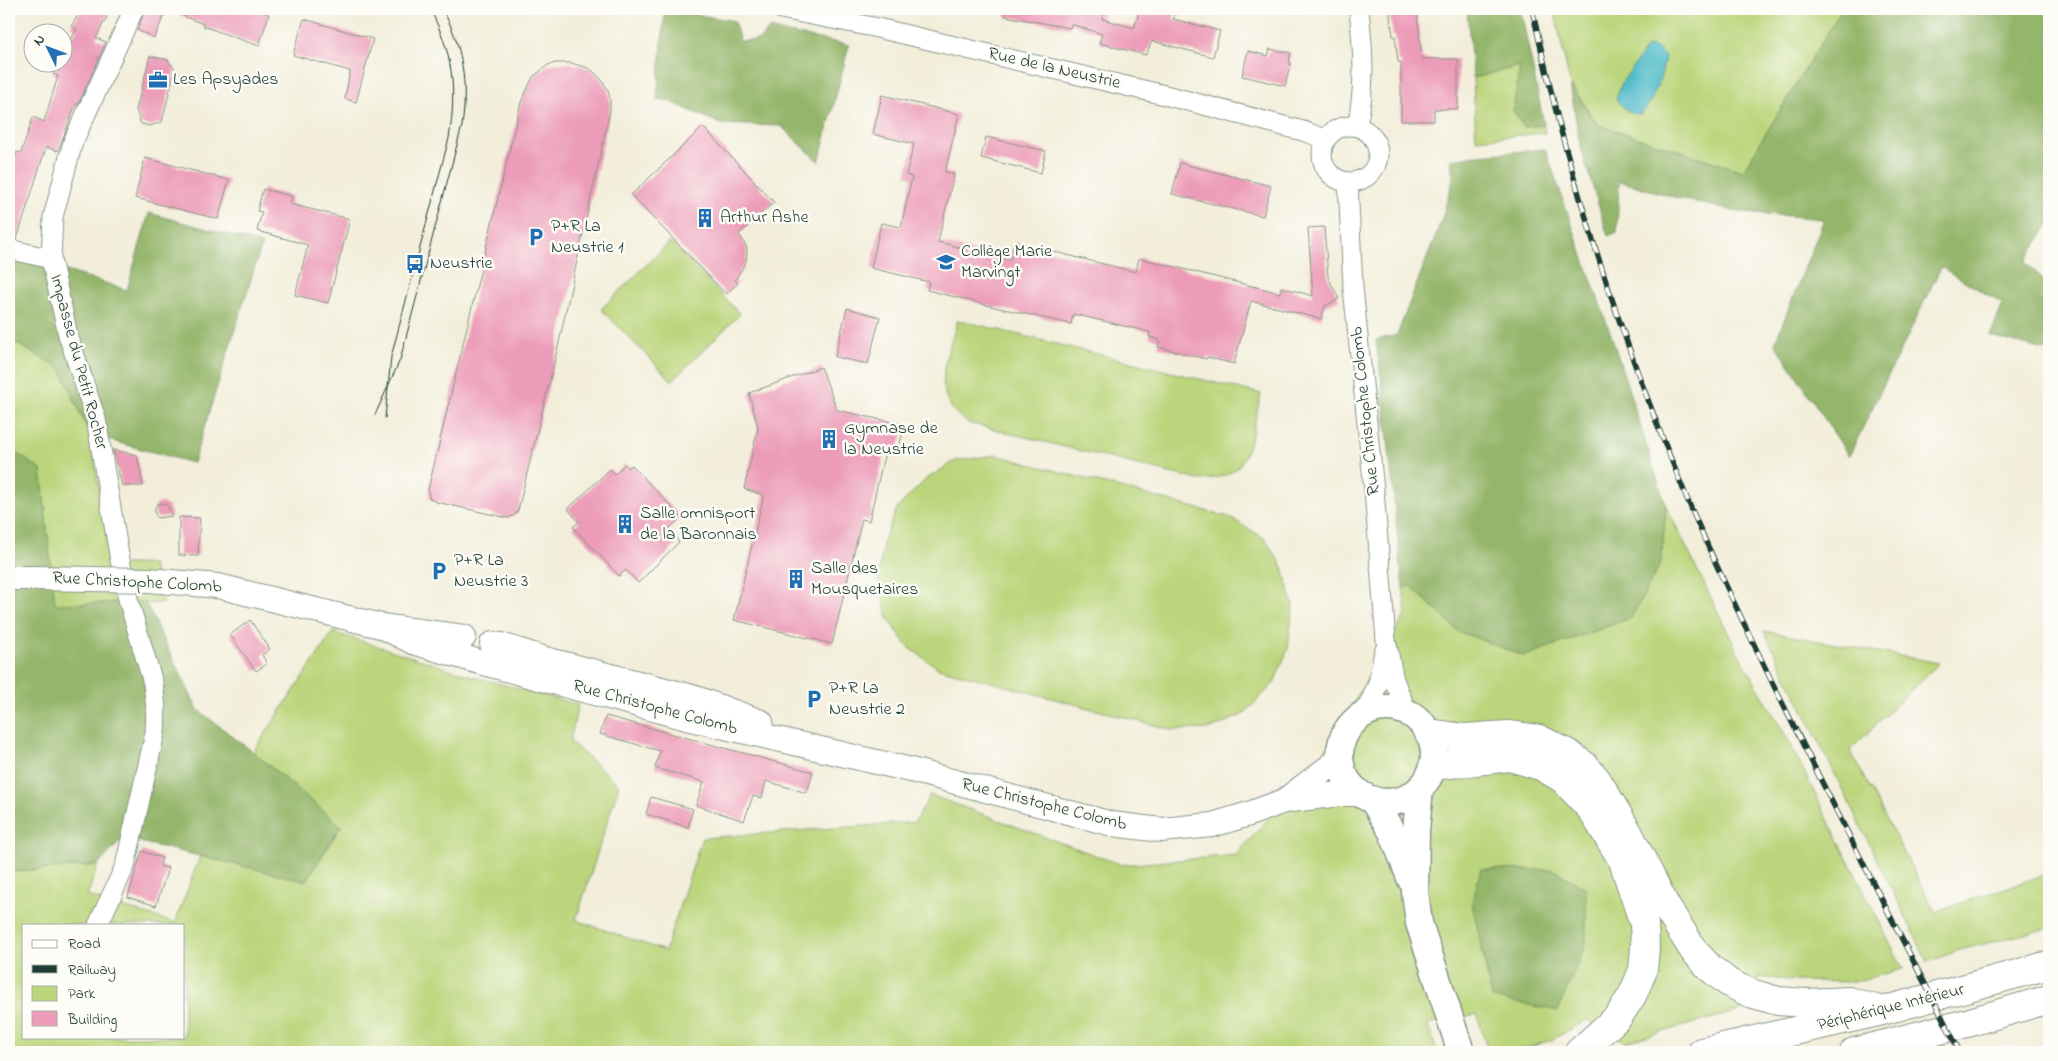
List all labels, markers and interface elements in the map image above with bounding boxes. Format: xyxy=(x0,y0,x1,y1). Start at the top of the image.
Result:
north arrow xyxy=(22,22,72,72)
text: N xyxy=(28,30,50,51)
street label: Rue de la Neustrie xyxy=(985,41,1124,97)
place label: Les Apsyades xyxy=(173,67,279,93)
office icon: Les Apsyades xyxy=(147,69,169,91)
place label: Arthur Ashe xyxy=(720,205,809,231)
building icon: Arthur Ashe xyxy=(694,207,716,229)
place label: P+R La Neustrie 1 xyxy=(551,214,624,261)
parking icon: P+R La Neustrie 1 xyxy=(525,226,547,248)
place label: Collège Marie Marvingt xyxy=(961,239,1053,287)
place label: Neustrie xyxy=(430,251,493,277)
school or university icon: Collège Marie Marvingt xyxy=(935,251,957,273)
bus stop icon: Neustrie xyxy=(404,253,426,275)
street label: Impasse du Petit Rocher xyxy=(42,272,114,453)
street label: Rue Christophe Colomb xyxy=(1344,325,1388,497)
place label: Gymnase de la Neustrie xyxy=(844,416,939,463)
building icon: Gymnase de la Neustrie xyxy=(818,428,840,450)
place label: Salle omnisport de la Baronnais xyxy=(640,501,757,548)
building icon: Salle omnisport de la Baronnais xyxy=(614,513,636,535)
place label: P+R La Neustrie 3 xyxy=(454,548,528,595)
place label: Salle des Mousquetaires xyxy=(811,556,918,603)
parking icon: P+R La Neustrie 3 xyxy=(428,560,450,582)
street label: Rue Christophe Colomb xyxy=(52,566,223,600)
building icon: Salle des Mousquetaires xyxy=(785,568,807,590)
street label: Rue Christophe Colomb xyxy=(570,674,741,743)
place label: P+R La Neustrie 2 xyxy=(829,676,905,723)
parking icon: P+R La Neustrie 2 xyxy=(803,688,825,710)
street label: Rue Christophe Colomb xyxy=(959,772,1130,838)
legend xyxy=(22,924,185,1038)
text: Road xyxy=(68,933,101,955)
text: Railway xyxy=(68,959,116,982)
street label: Périphérique Intérieur xyxy=(1815,977,1968,1039)
text: Park xyxy=(68,983,96,1005)
text: Building xyxy=(67,1009,117,1032)

